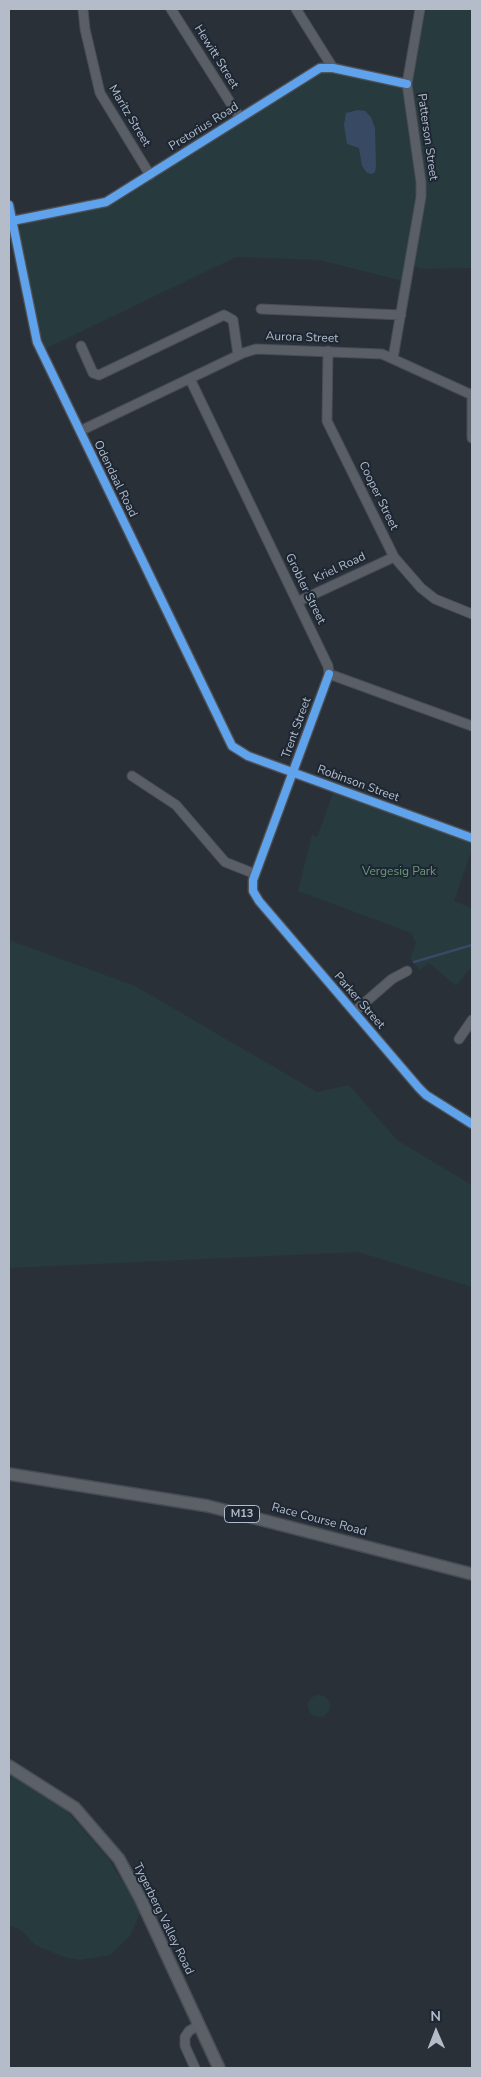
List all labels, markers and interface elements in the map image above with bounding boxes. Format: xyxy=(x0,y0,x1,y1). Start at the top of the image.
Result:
street label: Hewitt Street xyxy=(191,22,241,92)
street label: Maritz Street xyxy=(105,83,153,149)
street label: Patterson Street xyxy=(414,93,440,181)
street label: Pretorius Road xyxy=(166,100,242,154)
street label: Aurora Street xyxy=(265,330,339,346)
street label: Odendaal Road xyxy=(90,438,140,520)
street label: Cooper Street xyxy=(355,459,401,533)
street label: Kriel Road xyxy=(312,550,368,586)
street label: Grobler Street xyxy=(282,551,328,627)
street label: Trent Street xyxy=(279,696,315,760)
street label: Robinson Street xyxy=(315,762,401,806)
park label: Vergesig Park xyxy=(362,865,436,879)
street label: Parker Street xyxy=(331,970,387,1032)
street label: Race Course Road xyxy=(270,1500,368,1540)
road number: M13 xyxy=(224,1506,260,1522)
street label: Tygerberg Valley Road xyxy=(130,1861,196,1977)
north arrow xyxy=(411,2007,461,2057)
text: N xyxy=(430,2007,441,2026)

